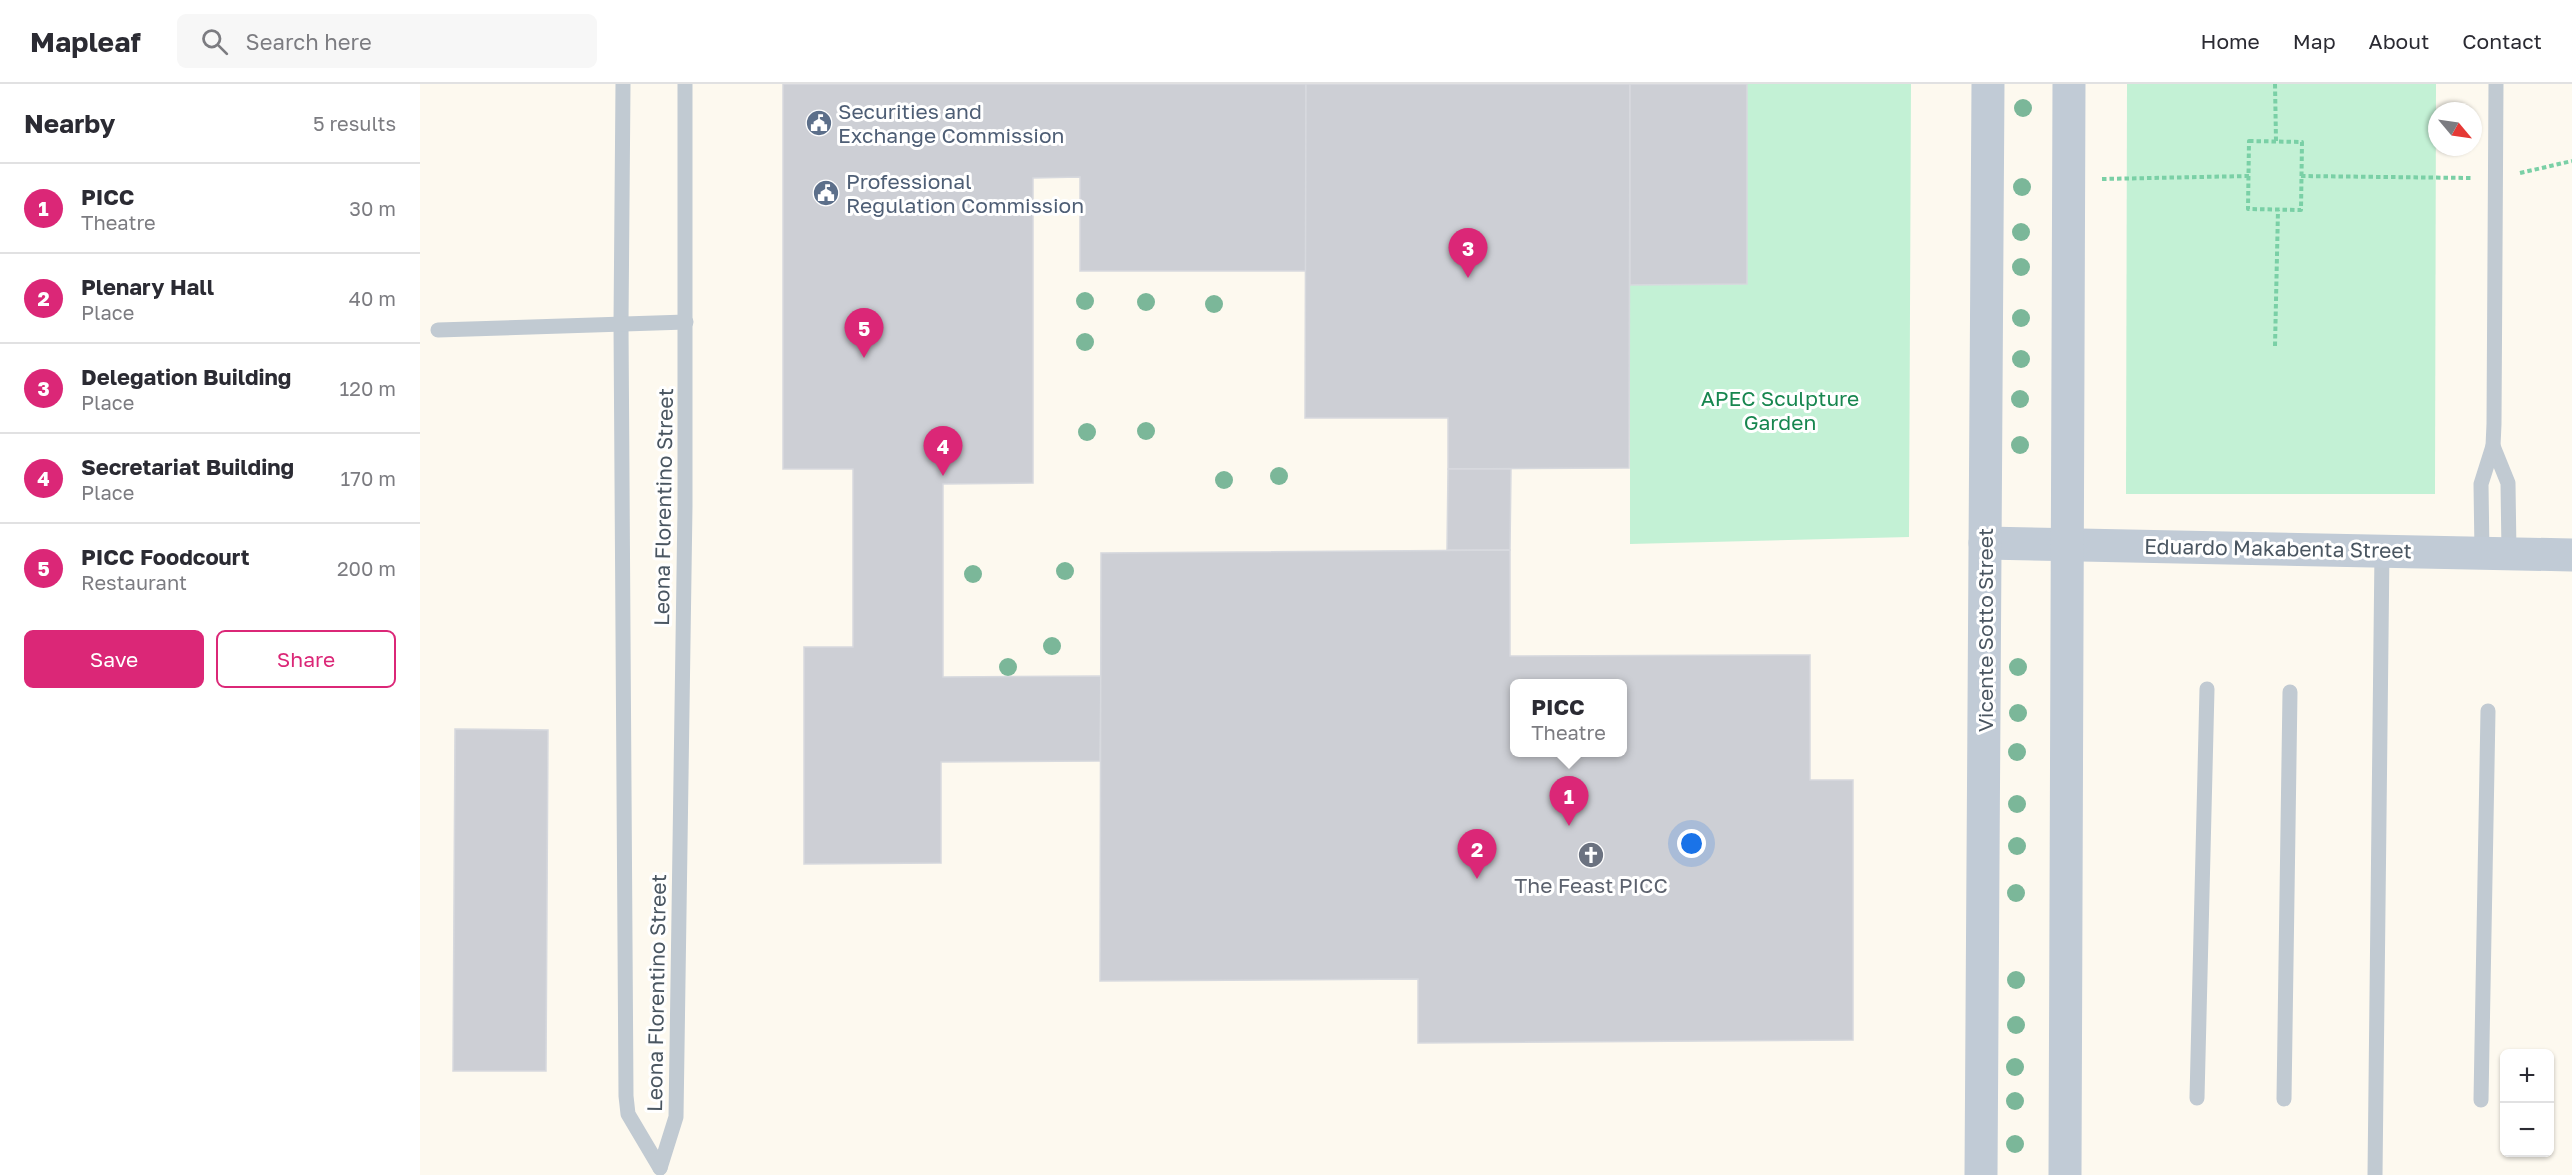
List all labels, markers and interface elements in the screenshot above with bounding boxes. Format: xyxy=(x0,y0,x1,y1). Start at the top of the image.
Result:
search box xyxy=(177,14,597,68)
text: Mapleaf xyxy=(30,25,141,58)
icon: search xyxy=(198,25,231,58)
text: Search here xyxy=(246,28,372,55)
text: Home xyxy=(2200,28,2260,54)
text: Map xyxy=(2293,28,2336,54)
text: About xyxy=(2369,28,2429,54)
text: Contact xyxy=(2462,28,2542,54)
place label: Securities and Exchange Commission xyxy=(838,98,1065,148)
north arrow xyxy=(2428,102,2482,156)
text: Nearby xyxy=(24,108,115,139)
public building icon: Securities and Exchange Commission xyxy=(804,108,834,138)
text: 5 results xyxy=(313,111,396,135)
place label: Professional Regulation Commission xyxy=(846,168,1084,218)
public building icon: Professional Regulation Commission xyxy=(811,178,841,208)
text: PICC xyxy=(81,183,134,210)
text: 1 xyxy=(38,196,49,220)
text: 30 m xyxy=(349,196,396,220)
text: Theatre xyxy=(81,210,156,234)
pin: 3 xyxy=(1448,228,1488,278)
text: Plenary Hall xyxy=(81,273,214,300)
text: 2 xyxy=(37,286,50,310)
text: 40 m xyxy=(349,286,396,310)
text: Place xyxy=(81,300,134,324)
pin: 5 xyxy=(844,308,884,358)
text: Delegation Building xyxy=(81,363,291,390)
text: 3 xyxy=(37,376,50,400)
text: 120 m xyxy=(340,376,396,400)
park label: APEC Sculpture Garden xyxy=(1701,385,1859,435)
street label: Leona Florentino Street xyxy=(648,388,678,626)
text: Place xyxy=(81,390,134,414)
pin: 4 xyxy=(924,426,962,476)
text: Secretariat Building xyxy=(81,453,294,480)
text: 4 xyxy=(37,466,50,490)
text: 170 m xyxy=(341,466,396,490)
text: Place xyxy=(81,480,134,504)
street label: Vicente Sotto Street xyxy=(1972,528,1998,732)
street label: Eduardo Makabenta Street xyxy=(2144,533,2412,563)
text: PICC Foodcourt xyxy=(81,543,250,570)
text: 5 xyxy=(37,556,50,580)
text: 200 m xyxy=(337,556,396,580)
text: Restaurant xyxy=(81,570,187,594)
button: Save xyxy=(24,630,204,688)
button: Share xyxy=(216,630,396,688)
popup xyxy=(1510,679,1627,757)
text: PICC xyxy=(1531,693,1585,720)
text: Theatre xyxy=(1531,720,1606,744)
pin: 1 xyxy=(1550,776,1588,826)
your location xyxy=(1677,829,1706,858)
pin: 2 xyxy=(1458,830,1496,879)
church icon: The Feast PICC xyxy=(1576,840,1606,870)
place label: The Feast PICC xyxy=(1514,872,1668,898)
street label: Leona Florentino Street xyxy=(641,874,671,1112)
map controls xyxy=(2500,1049,2554,1157)
button: + xyxy=(2500,1049,2554,1103)
button: − xyxy=(2500,1103,2554,1157)

